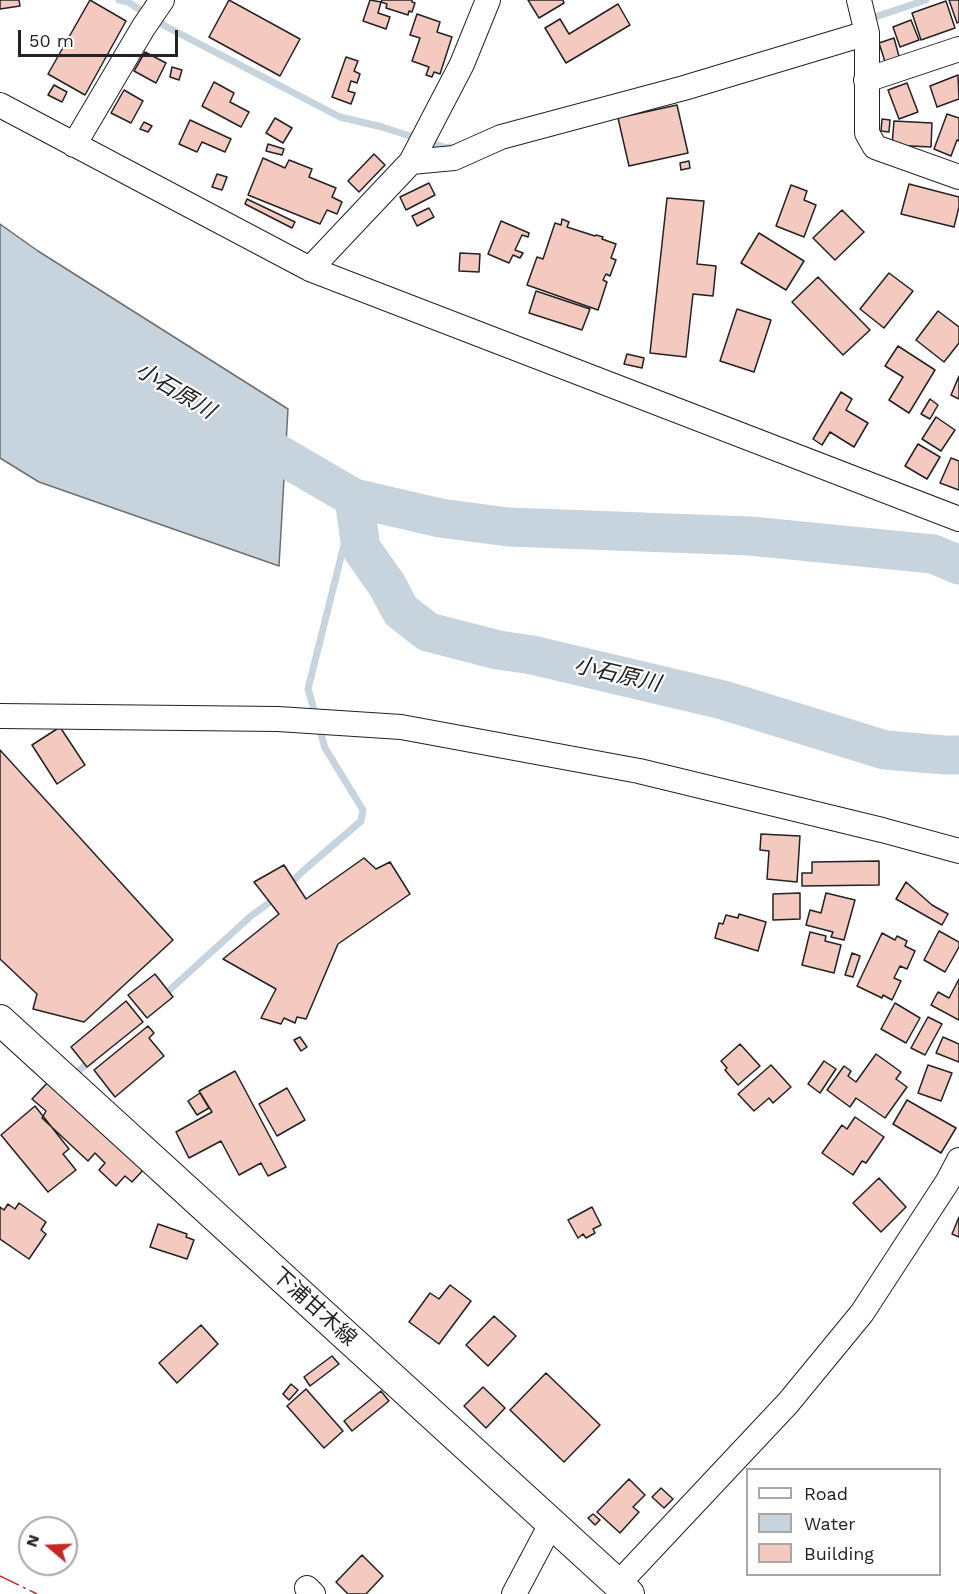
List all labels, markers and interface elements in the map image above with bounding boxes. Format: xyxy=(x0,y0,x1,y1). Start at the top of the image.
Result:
scale bar xyxy=(21,18,182,56)
text: 50 m xyxy=(29,30,74,51)
water label: 小石原川 xyxy=(130,357,220,425)
water label: 小石原川 xyxy=(571,652,663,698)
street label: 下浦甘木線 xyxy=(267,1263,361,1351)
legend xyxy=(746,1468,941,1576)
text: Road xyxy=(804,1483,848,1504)
text: Water xyxy=(804,1513,856,1534)
north arrow xyxy=(18,1516,78,1576)
text: N xyxy=(21,1532,43,1549)
text: Building xyxy=(804,1543,874,1564)

